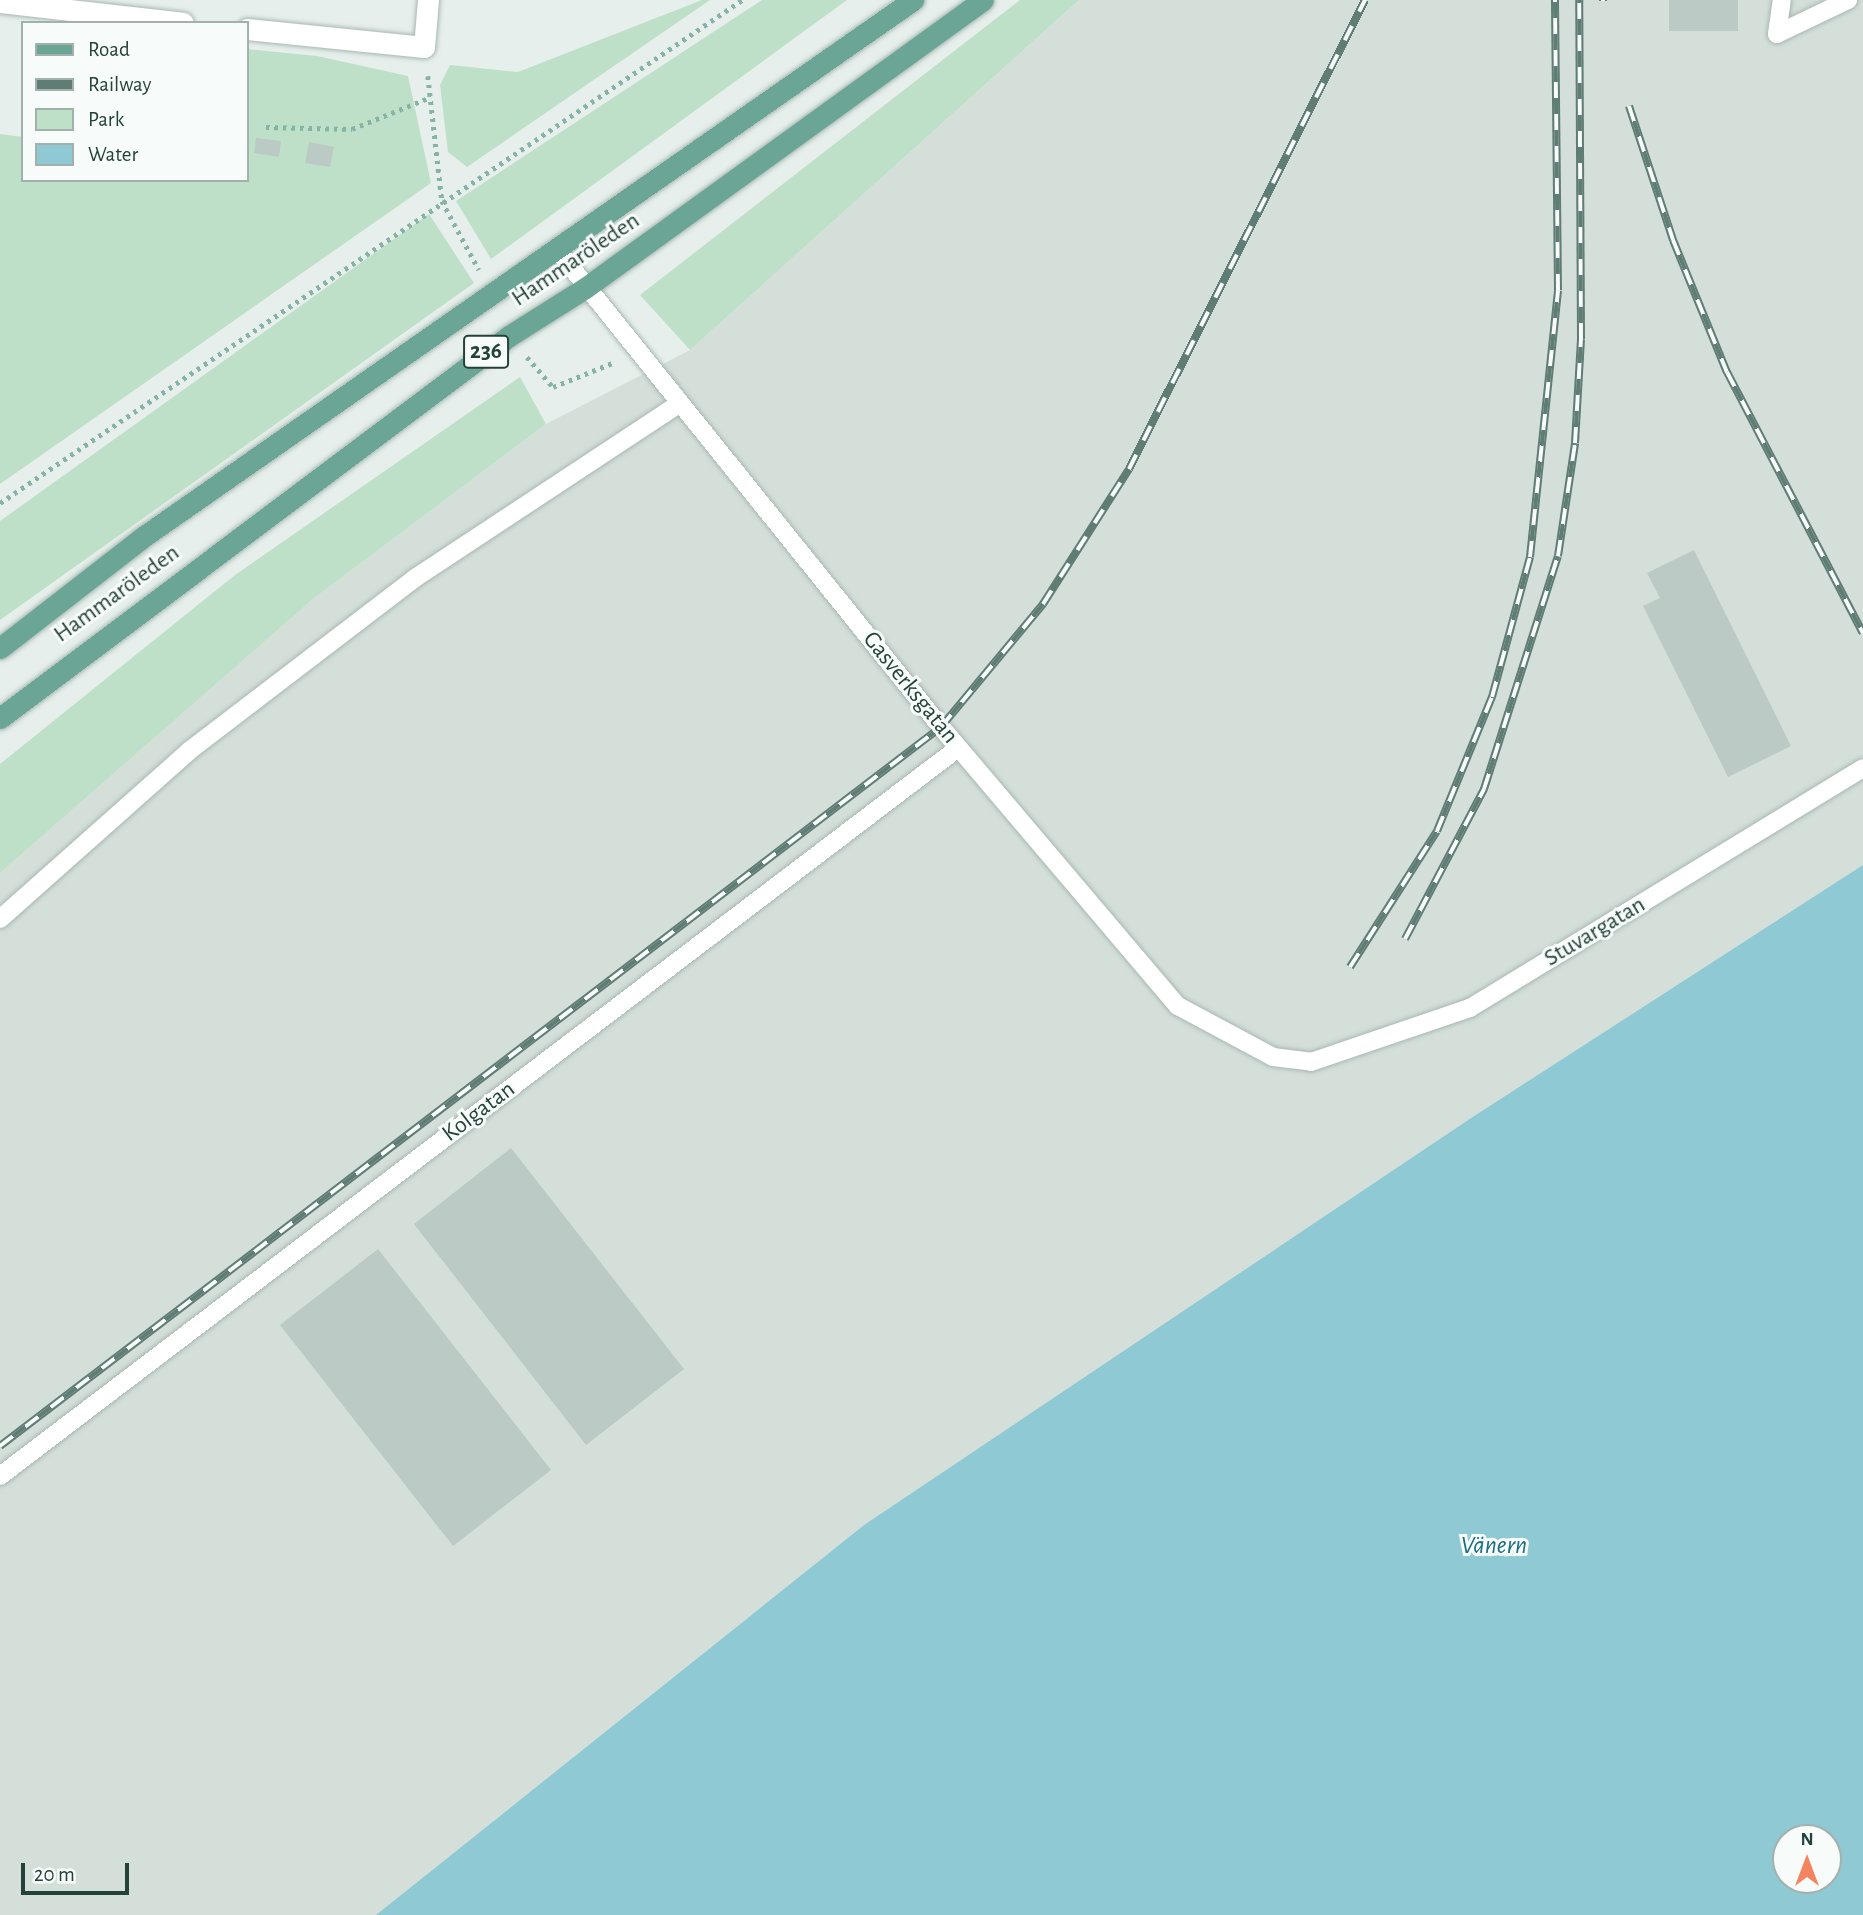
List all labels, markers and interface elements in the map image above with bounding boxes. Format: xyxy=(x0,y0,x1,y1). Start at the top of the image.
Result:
legend xyxy=(21,21,248,182)
text: Road xyxy=(88,39,130,60)
text: Railway xyxy=(88,74,151,95)
text: Park xyxy=(88,109,124,130)
text: Water xyxy=(88,144,138,165)
street label: Hammaröleden xyxy=(507,207,645,313)
road number: 236 xyxy=(462,332,510,372)
street label: Hammaröleden xyxy=(49,539,185,649)
street label: Gasverksgatan xyxy=(856,626,964,750)
street label: Stuvargatan xyxy=(1539,891,1651,973)
street label: Kolgatan xyxy=(437,1075,521,1149)
water label: Vänern xyxy=(1461,1530,1527,1562)
north arrow xyxy=(1772,1824,1842,1894)
text: N xyxy=(1800,1830,1814,1849)
scale bar xyxy=(24,1848,133,1892)
text: 20 m xyxy=(34,1864,75,1885)

